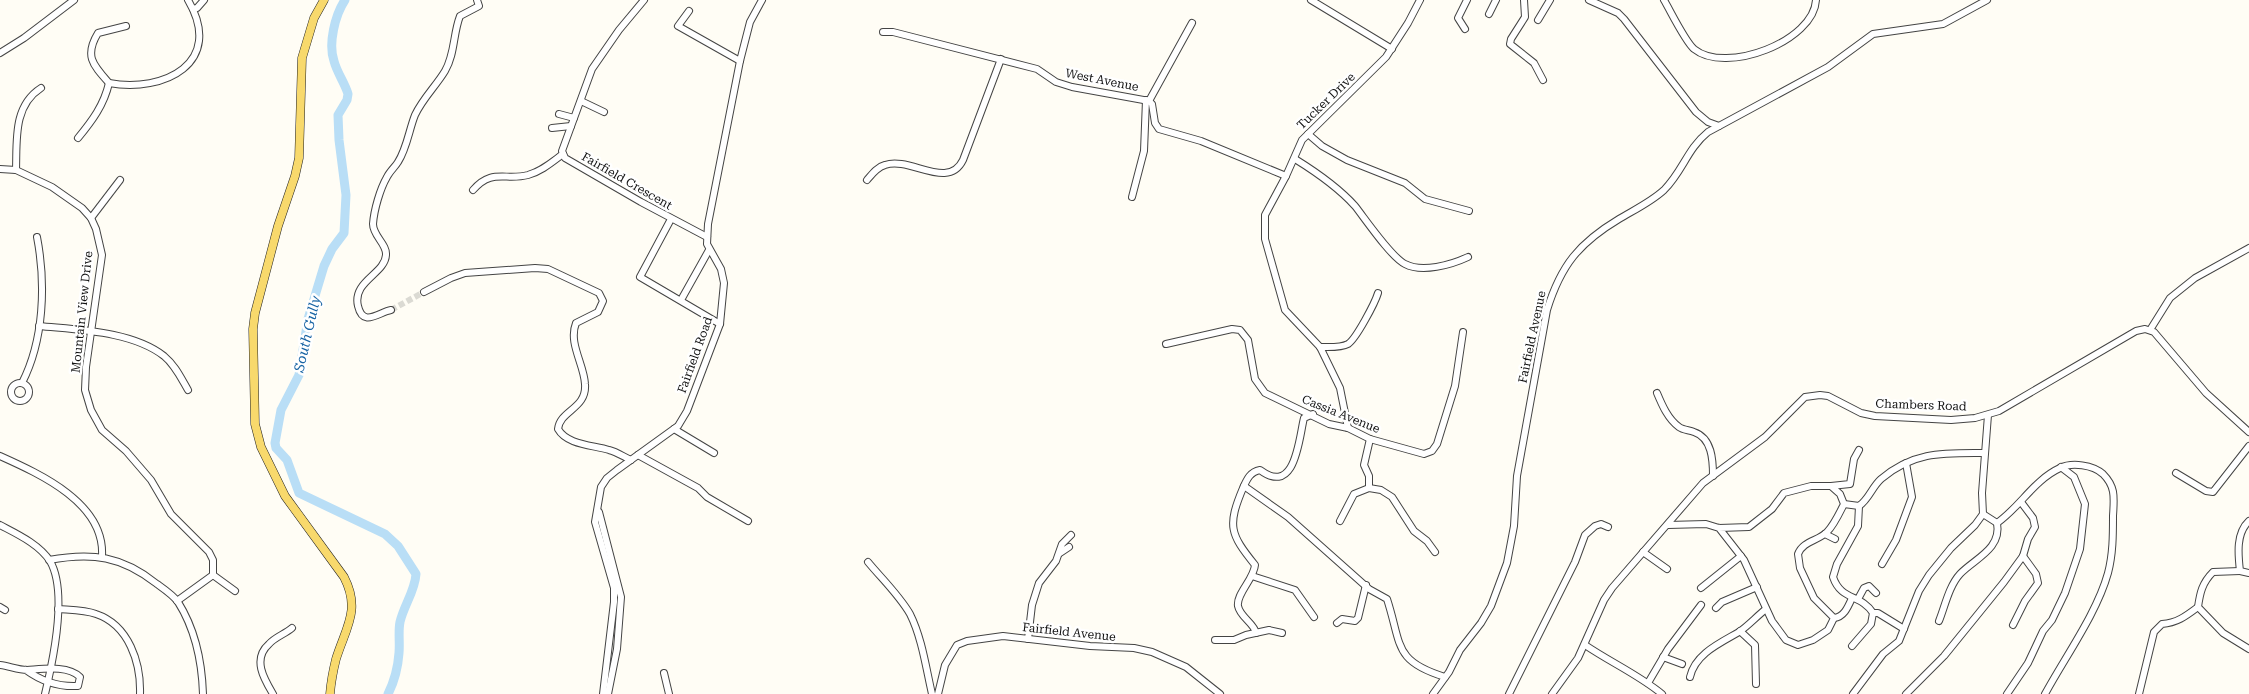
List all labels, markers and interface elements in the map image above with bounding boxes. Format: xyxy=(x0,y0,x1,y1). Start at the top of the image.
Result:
street label: West Avenue xyxy=(1064,66,1140,94)
street label: Tucker Drive xyxy=(1294,70,1358,132)
street label: Fairfield Crescent xyxy=(579,149,675,213)
street label: Mountain View Drive xyxy=(69,250,95,374)
street label: Fairfield Avenue xyxy=(1515,289,1549,384)
water label: South Gully xyxy=(290,294,324,375)
street label: Fairfield Road xyxy=(675,315,715,395)
street label: Cassia Avenue xyxy=(1300,392,1382,436)
street label: Chambers Road xyxy=(1875,396,1967,414)
street label: Fairfield Avenue xyxy=(1022,620,1117,644)

